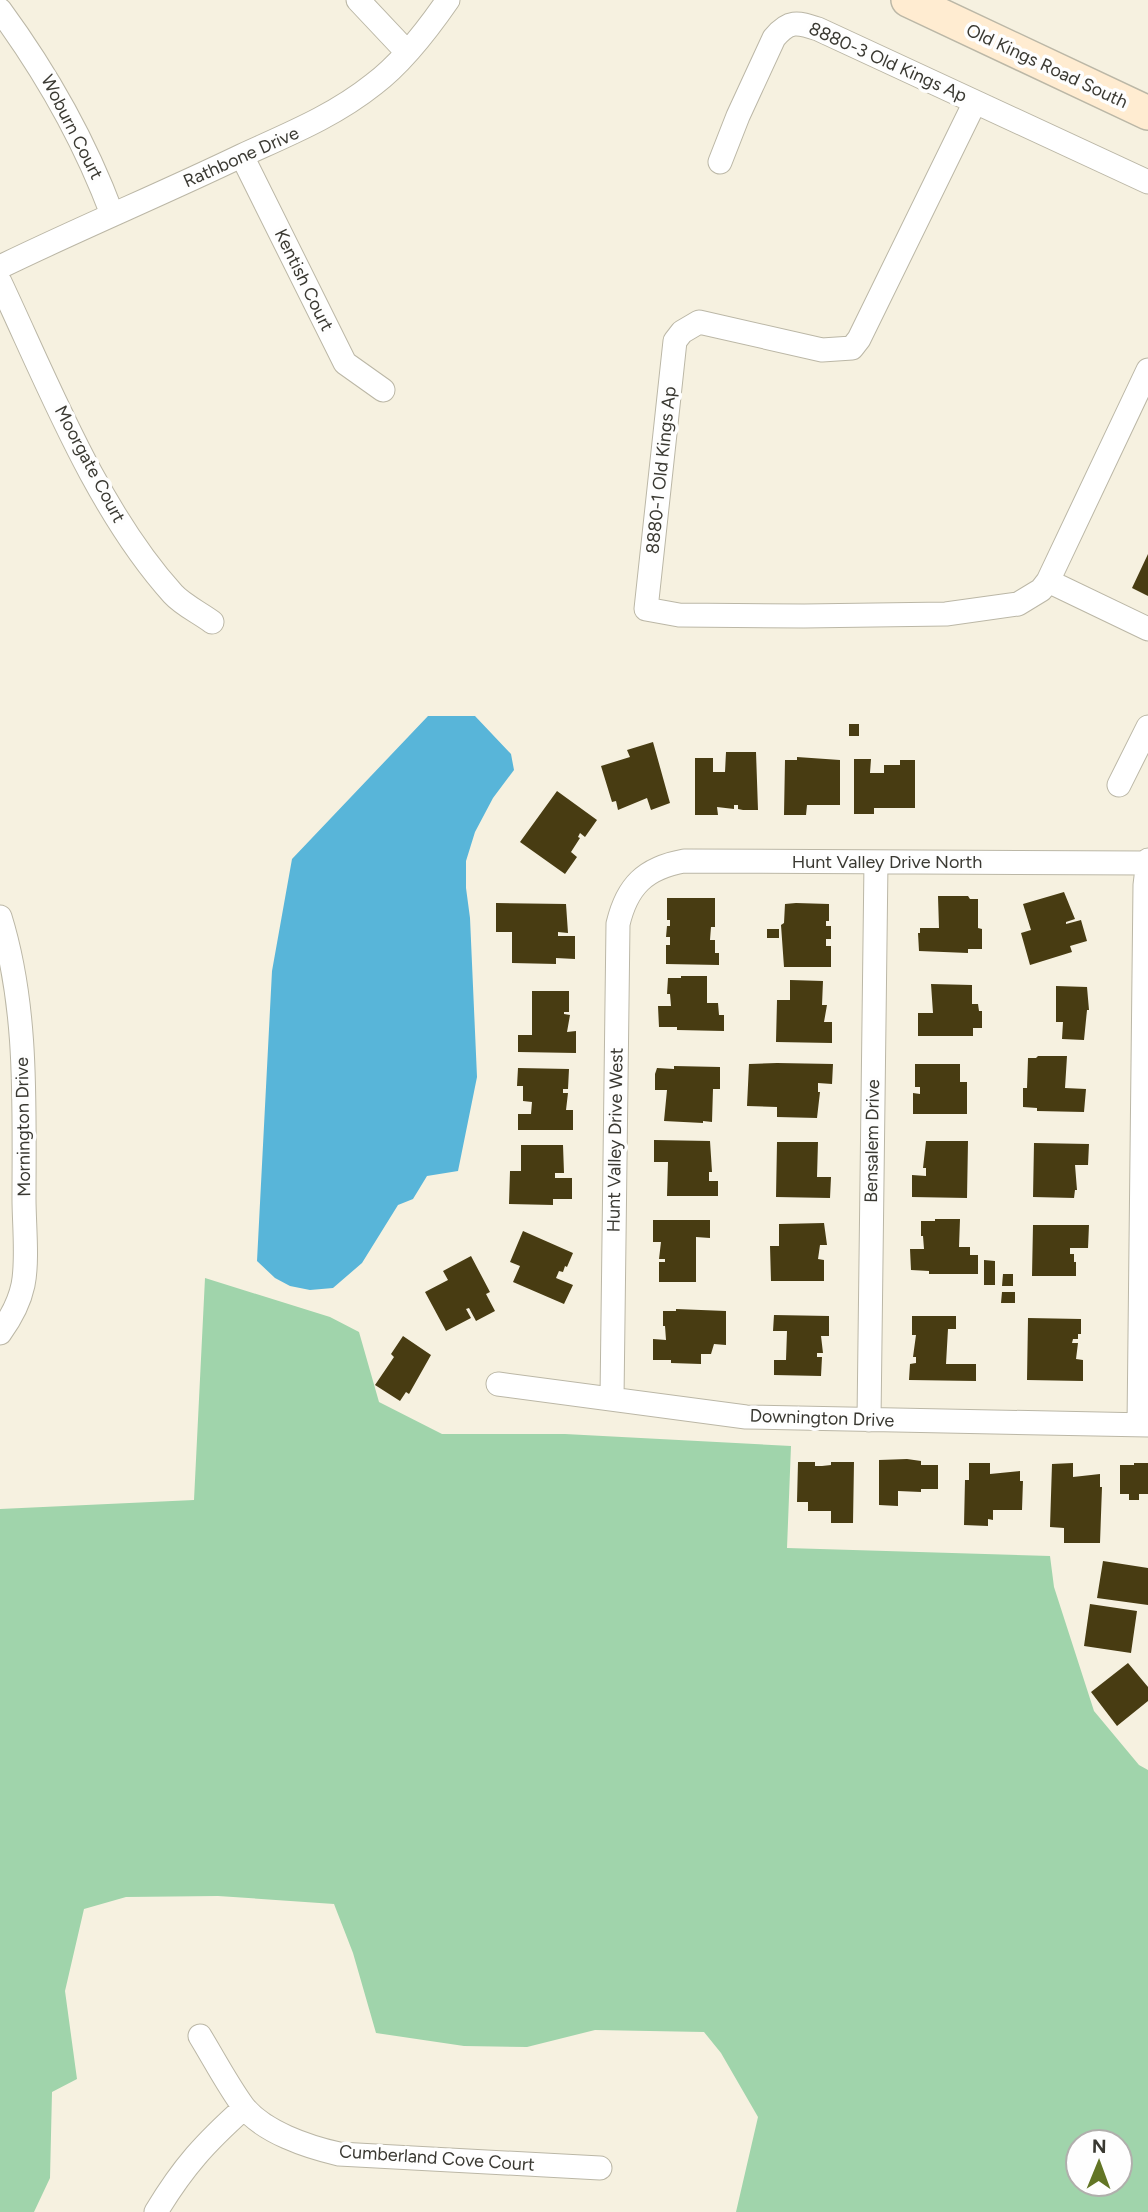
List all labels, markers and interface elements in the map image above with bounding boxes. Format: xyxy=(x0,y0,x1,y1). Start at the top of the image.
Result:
street label: 8880-3 Old Kings Ap xyxy=(806,17,970,107)
street label: Old Kings Road South xyxy=(963,19,1131,113)
street label: Woburn Court xyxy=(36,71,108,183)
street label: Rathbone Drive xyxy=(180,122,302,192)
street label: Kentish Court xyxy=(270,225,338,335)
street label: 8880-1 Old Kings Ap xyxy=(641,385,681,555)
street label: Moorgate Court xyxy=(50,402,130,526)
street label: Hunt Valley Drive North xyxy=(792,851,982,873)
street label: Hunt Valley Drive West xyxy=(602,1047,628,1233)
street label: Mornington Drive xyxy=(11,1057,35,1197)
street label: Bensalem Drive xyxy=(860,1079,884,1203)
street label: Downington Drive xyxy=(749,1404,895,1432)
north arrow xyxy=(1064,2128,1134,2198)
text: N xyxy=(1092,2135,1107,2158)
street label: Cumberland Cove Court xyxy=(339,2140,536,2176)

